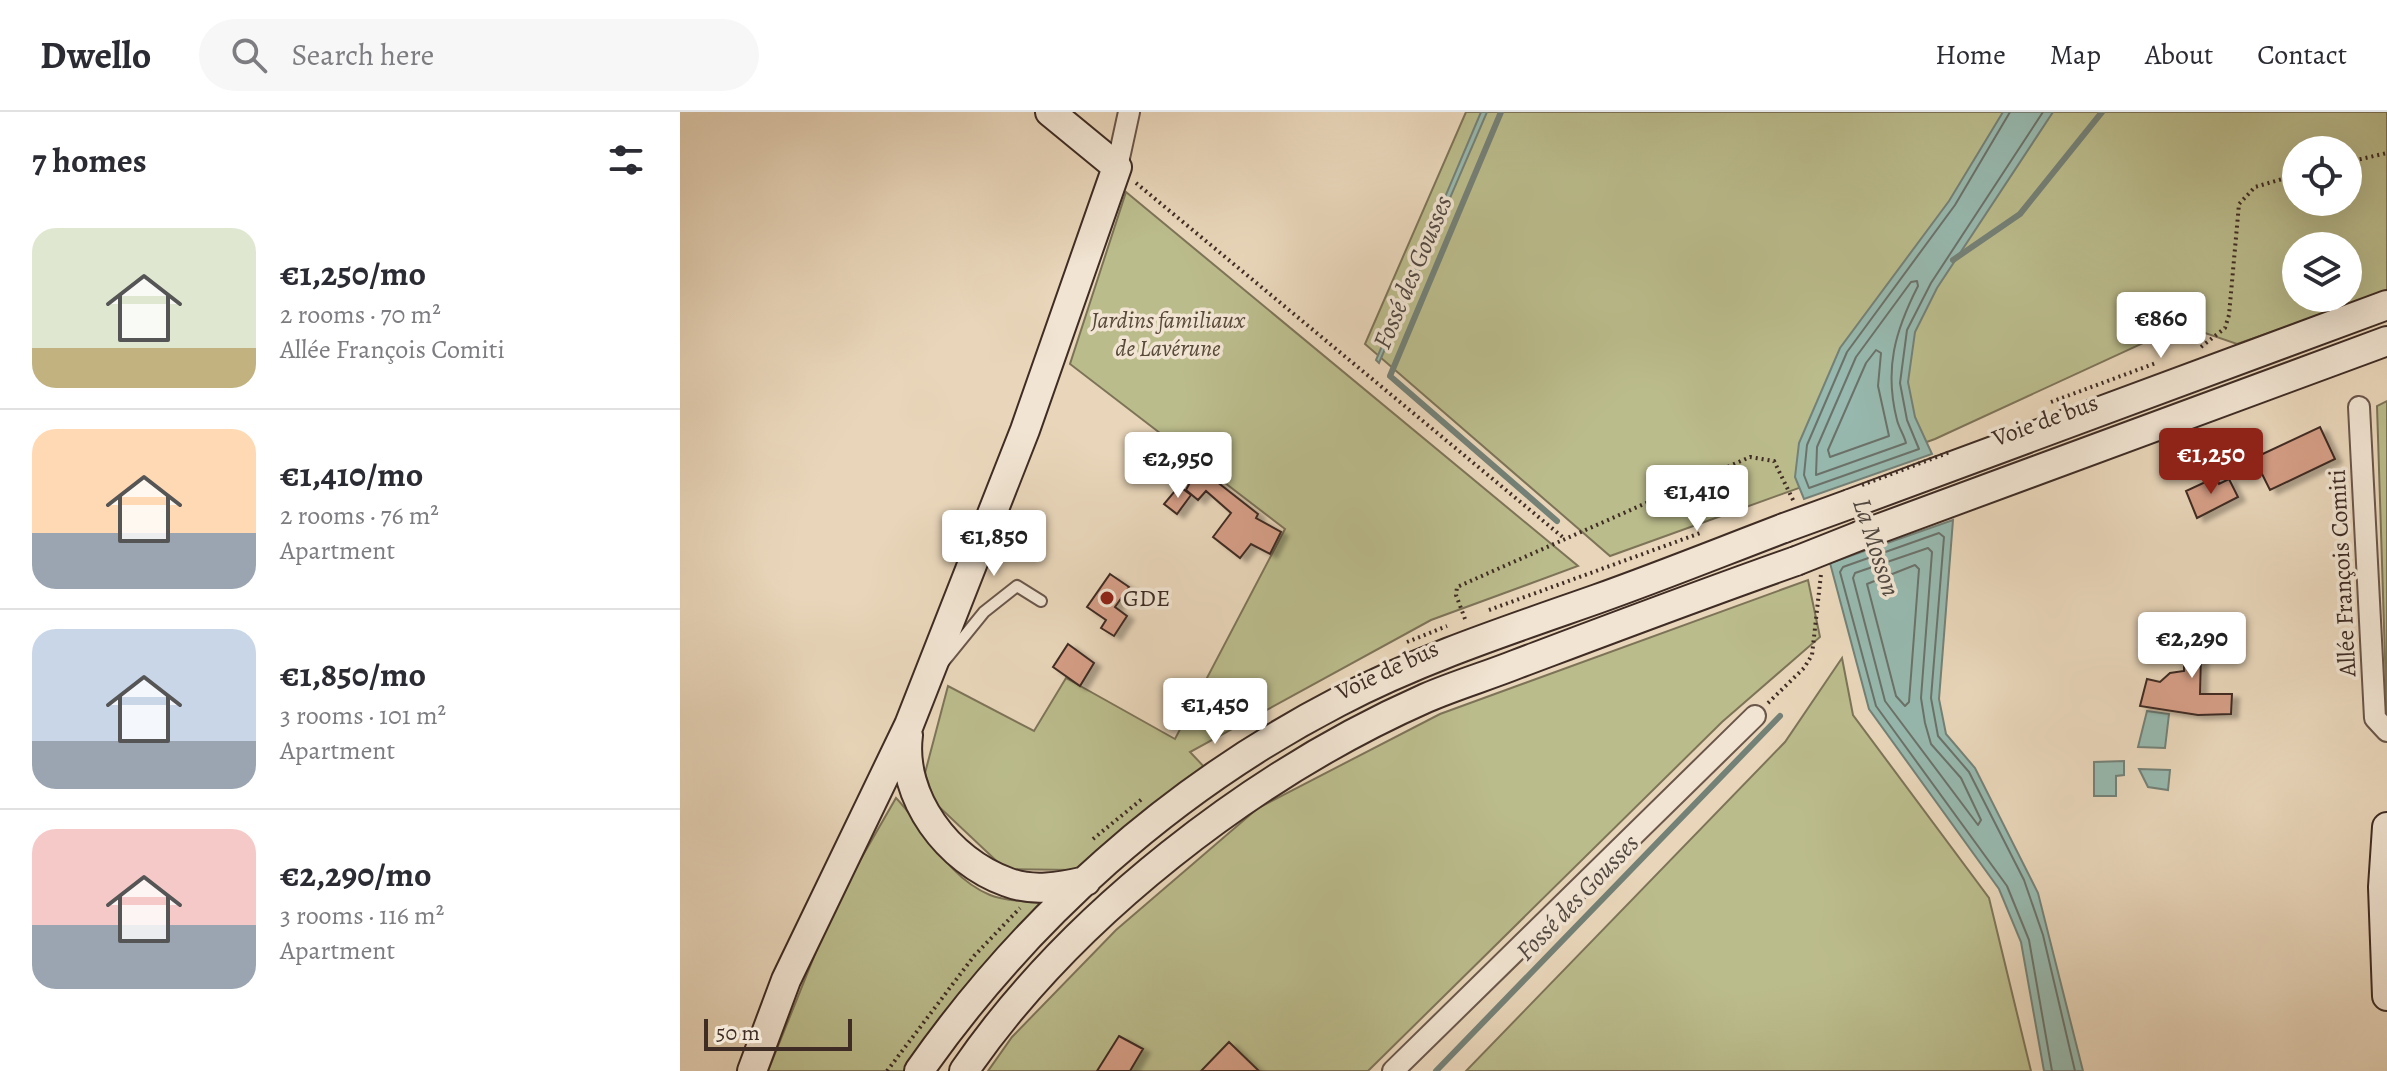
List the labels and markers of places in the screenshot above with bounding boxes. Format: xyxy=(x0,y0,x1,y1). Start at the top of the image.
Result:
pin: €860 xyxy=(2114,292,2208,360)
pin: €1,250 xyxy=(2146,428,2276,496)
pin: €2,950 xyxy=(1113,432,1243,500)
pin: €1,410 xyxy=(1632,465,1762,533)
pin: €1,850 xyxy=(929,510,1059,578)
place label: GDE xyxy=(1123,582,1170,614)
marker: GDE xyxy=(1098,589,1116,607)
pin: €2,290 xyxy=(2127,612,2257,680)
pin: €1,450 xyxy=(1150,678,1280,746)

